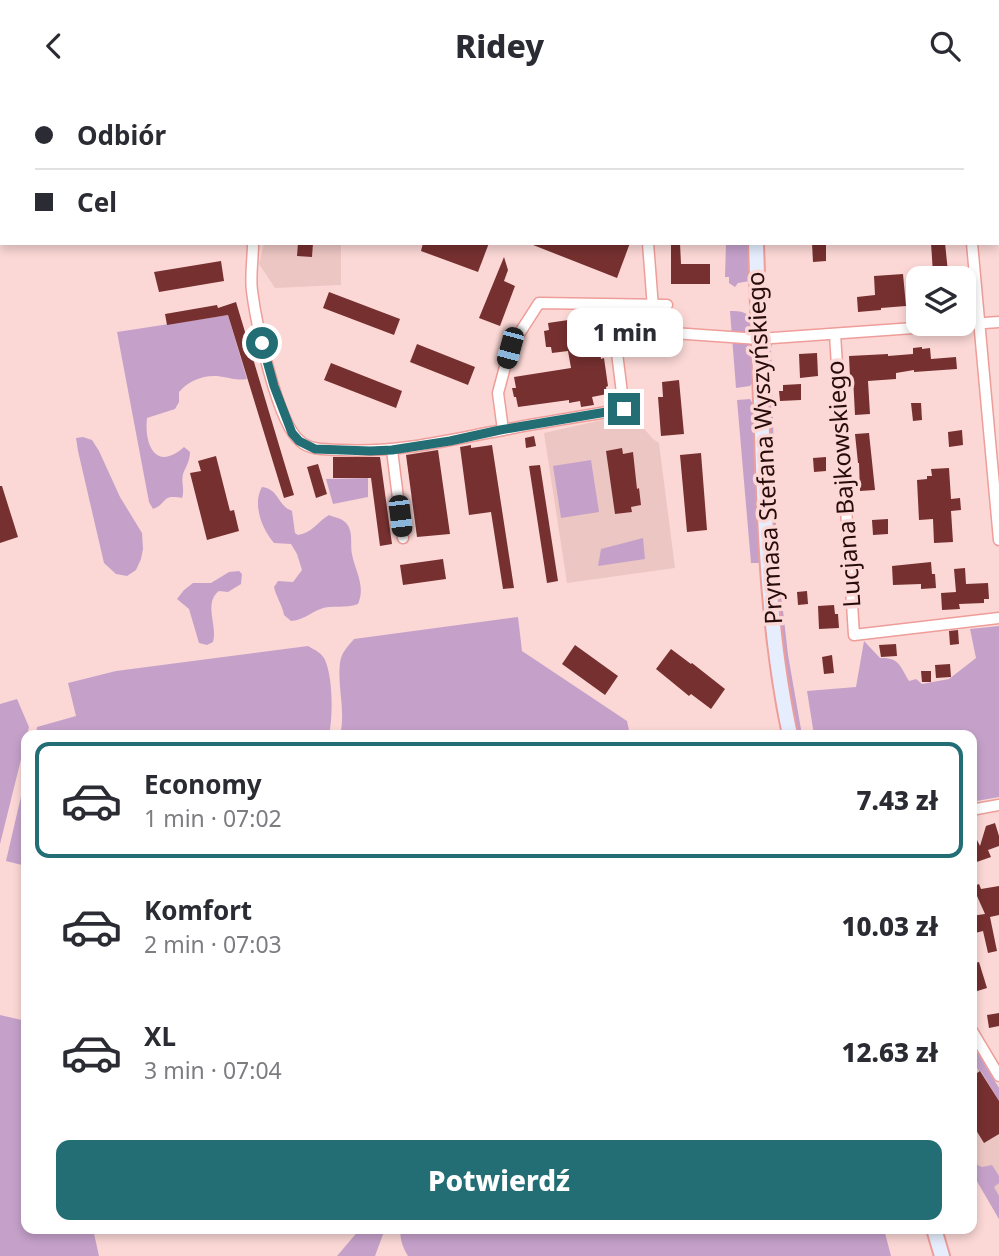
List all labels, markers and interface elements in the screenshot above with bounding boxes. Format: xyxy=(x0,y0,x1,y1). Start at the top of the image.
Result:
text: Ridey xyxy=(455,24,544,67)
icon: back xyxy=(35,27,73,65)
icon: search xyxy=(926,27,964,65)
text: Odbiór xyxy=(77,117,166,153)
text: Cel xyxy=(77,184,117,220)
map controls xyxy=(906,266,976,336)
button: layers xyxy=(906,266,976,336)
street label: Prymasa Stefana Wyszyńskiego xyxy=(738,271,789,625)
callout: 1 min xyxy=(566,307,682,357)
text: 1 min xyxy=(593,316,657,348)
car xyxy=(495,325,526,371)
route start xyxy=(246,327,278,359)
street label: Lucjana Bajkowskiego xyxy=(817,360,868,609)
route end xyxy=(608,393,640,425)
car xyxy=(388,494,413,538)
text: Economy xyxy=(144,766,262,802)
icon: car xyxy=(60,769,123,832)
text: 7.43 zł xyxy=(856,782,938,818)
text: 1 min · 07:02 xyxy=(144,802,282,834)
text: Komfort xyxy=(144,892,252,928)
icon: car xyxy=(60,895,123,958)
text: 10.03 zł xyxy=(841,908,938,944)
text: 2 min · 07:03 xyxy=(144,928,282,960)
text: XL xyxy=(144,1018,176,1054)
icon: car xyxy=(60,1021,123,1084)
text: 12.63 zł xyxy=(841,1034,938,1070)
text: 3 min · 07:04 xyxy=(144,1054,282,1086)
button: Potwierdź xyxy=(56,1140,942,1220)

